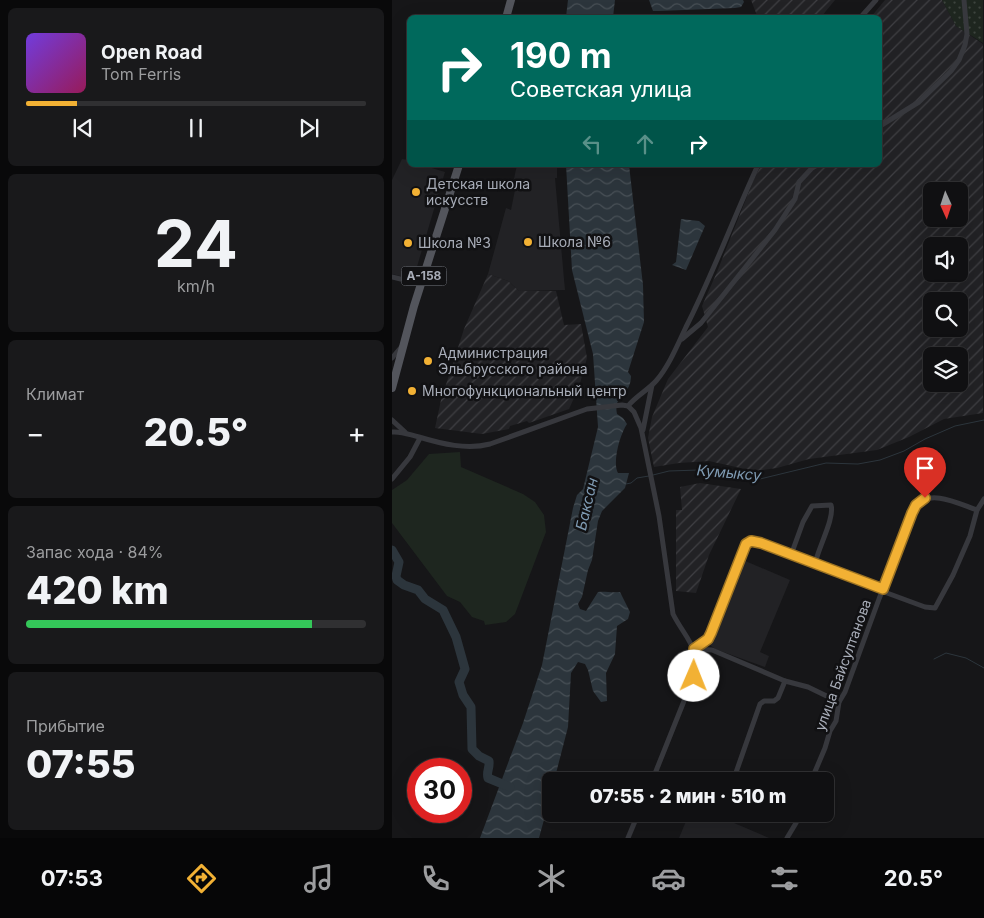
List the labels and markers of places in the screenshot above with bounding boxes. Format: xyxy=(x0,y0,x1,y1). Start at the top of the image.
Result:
place label: Детская школа искусств xyxy=(426,175,530,208)
marker: Детская школа искусств xyxy=(410,186,422,198)
place label: Школа №6 xyxy=(538,233,611,250)
place label: Школа №3 xyxy=(418,234,491,251)
marker: Школа №6 xyxy=(522,236,534,248)
marker: Школа №3 xyxy=(402,237,414,249)
place label: Администрация Эльбрусского района xyxy=(438,344,588,377)
marker: Администрация Эльбрусского района xyxy=(422,355,434,367)
place label: Многофункциональный центр xyxy=(422,382,627,399)
marker: Многофункциональный центр xyxy=(406,385,418,397)
pin xyxy=(904,447,946,498)

